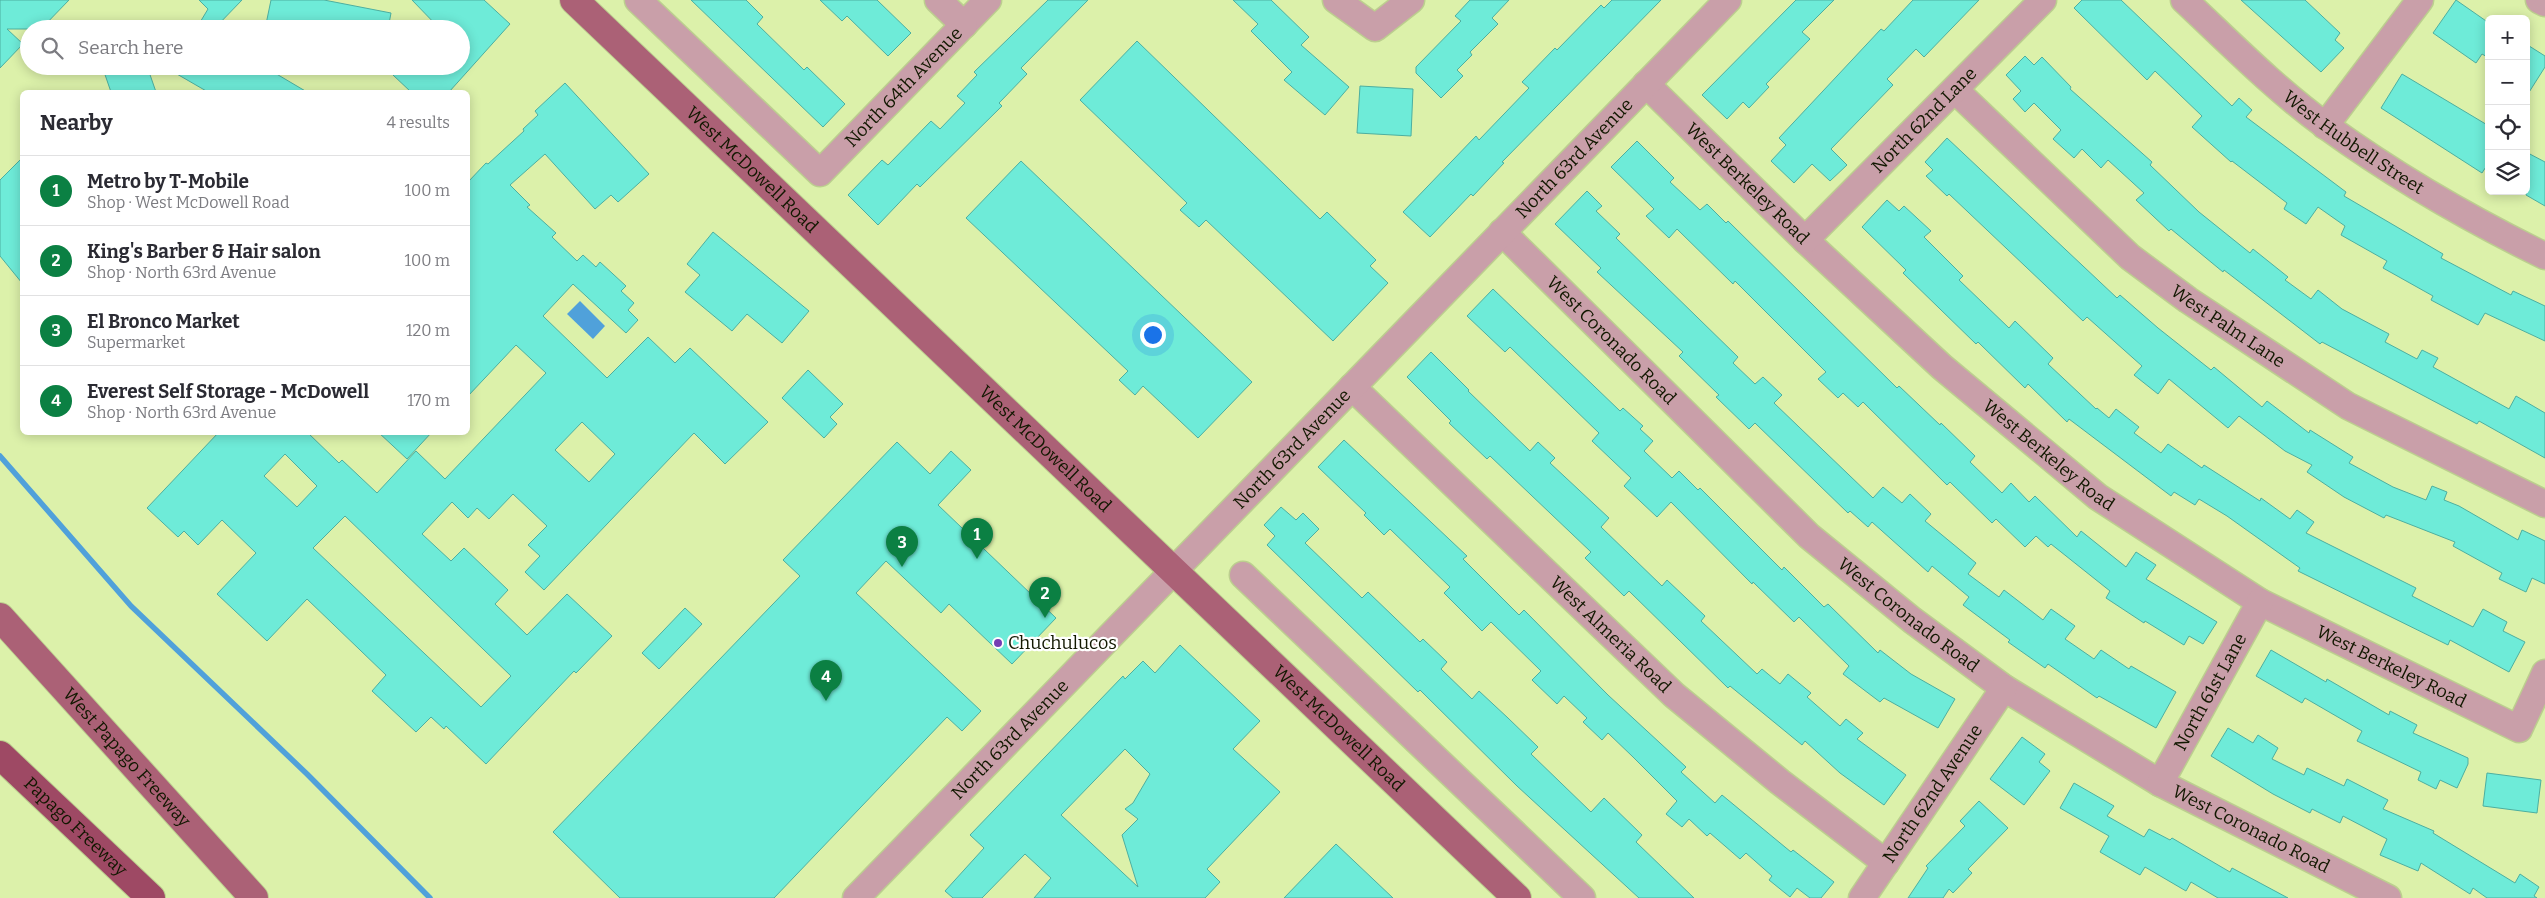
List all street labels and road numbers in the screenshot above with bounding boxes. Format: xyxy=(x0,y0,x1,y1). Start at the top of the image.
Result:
street label: North 64th Avenue xyxy=(840,22,967,152)
street label: North 62nd Lane xyxy=(1867,62,1981,178)
street label: West Hubbell Street xyxy=(2279,86,2428,199)
street label: North 63rd Avenue xyxy=(1511,94,1637,223)
street label: West McDowell Road xyxy=(682,102,823,238)
street label: West Berkeley Road xyxy=(1681,118,1814,249)
street label: West Coronado Road xyxy=(1542,272,1681,409)
street label: West Palm Lane xyxy=(2167,280,2289,372)
street label: West McDowell Road xyxy=(975,381,1116,517)
street label: North 63rd Avenue xyxy=(1229,384,1355,514)
street label: West Berkeley Road xyxy=(1978,395,2119,516)
street label: West Coronado Road xyxy=(1833,553,1984,677)
street label: West Almeria Road xyxy=(1546,571,1676,698)
street label: West Berkeley Road xyxy=(2313,620,2470,713)
street label: North 61st Lane xyxy=(2169,629,2252,754)
street label: West McDowell Road xyxy=(1268,660,1409,796)
street label: North 63rd Avenue xyxy=(947,675,1073,804)
street label: West Papago Freeway xyxy=(59,683,195,831)
street label: North 62nd Avenue xyxy=(1878,720,1987,867)
street label: Papago Freeway xyxy=(20,773,132,881)
street label: West Coronado Road xyxy=(2169,780,2334,878)

